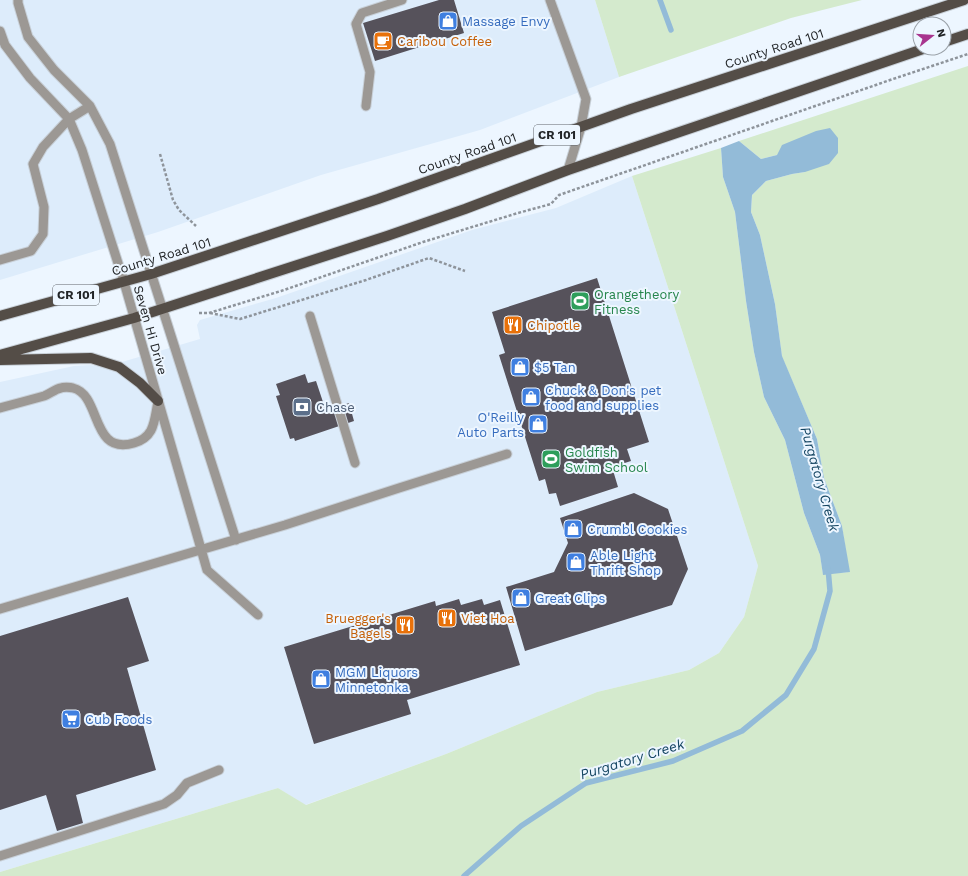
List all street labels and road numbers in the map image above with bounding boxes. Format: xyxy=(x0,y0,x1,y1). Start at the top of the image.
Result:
street label: County Road 101 xyxy=(723,25,825,72)
road number: CR 101 xyxy=(534,125,580,145)
street label: County Road 101 xyxy=(416,130,518,177)
street label: County Road 101 xyxy=(110,234,213,279)
street label: Seven Hi Drive xyxy=(131,284,170,377)
road number: CR 101 xyxy=(53,285,99,305)

